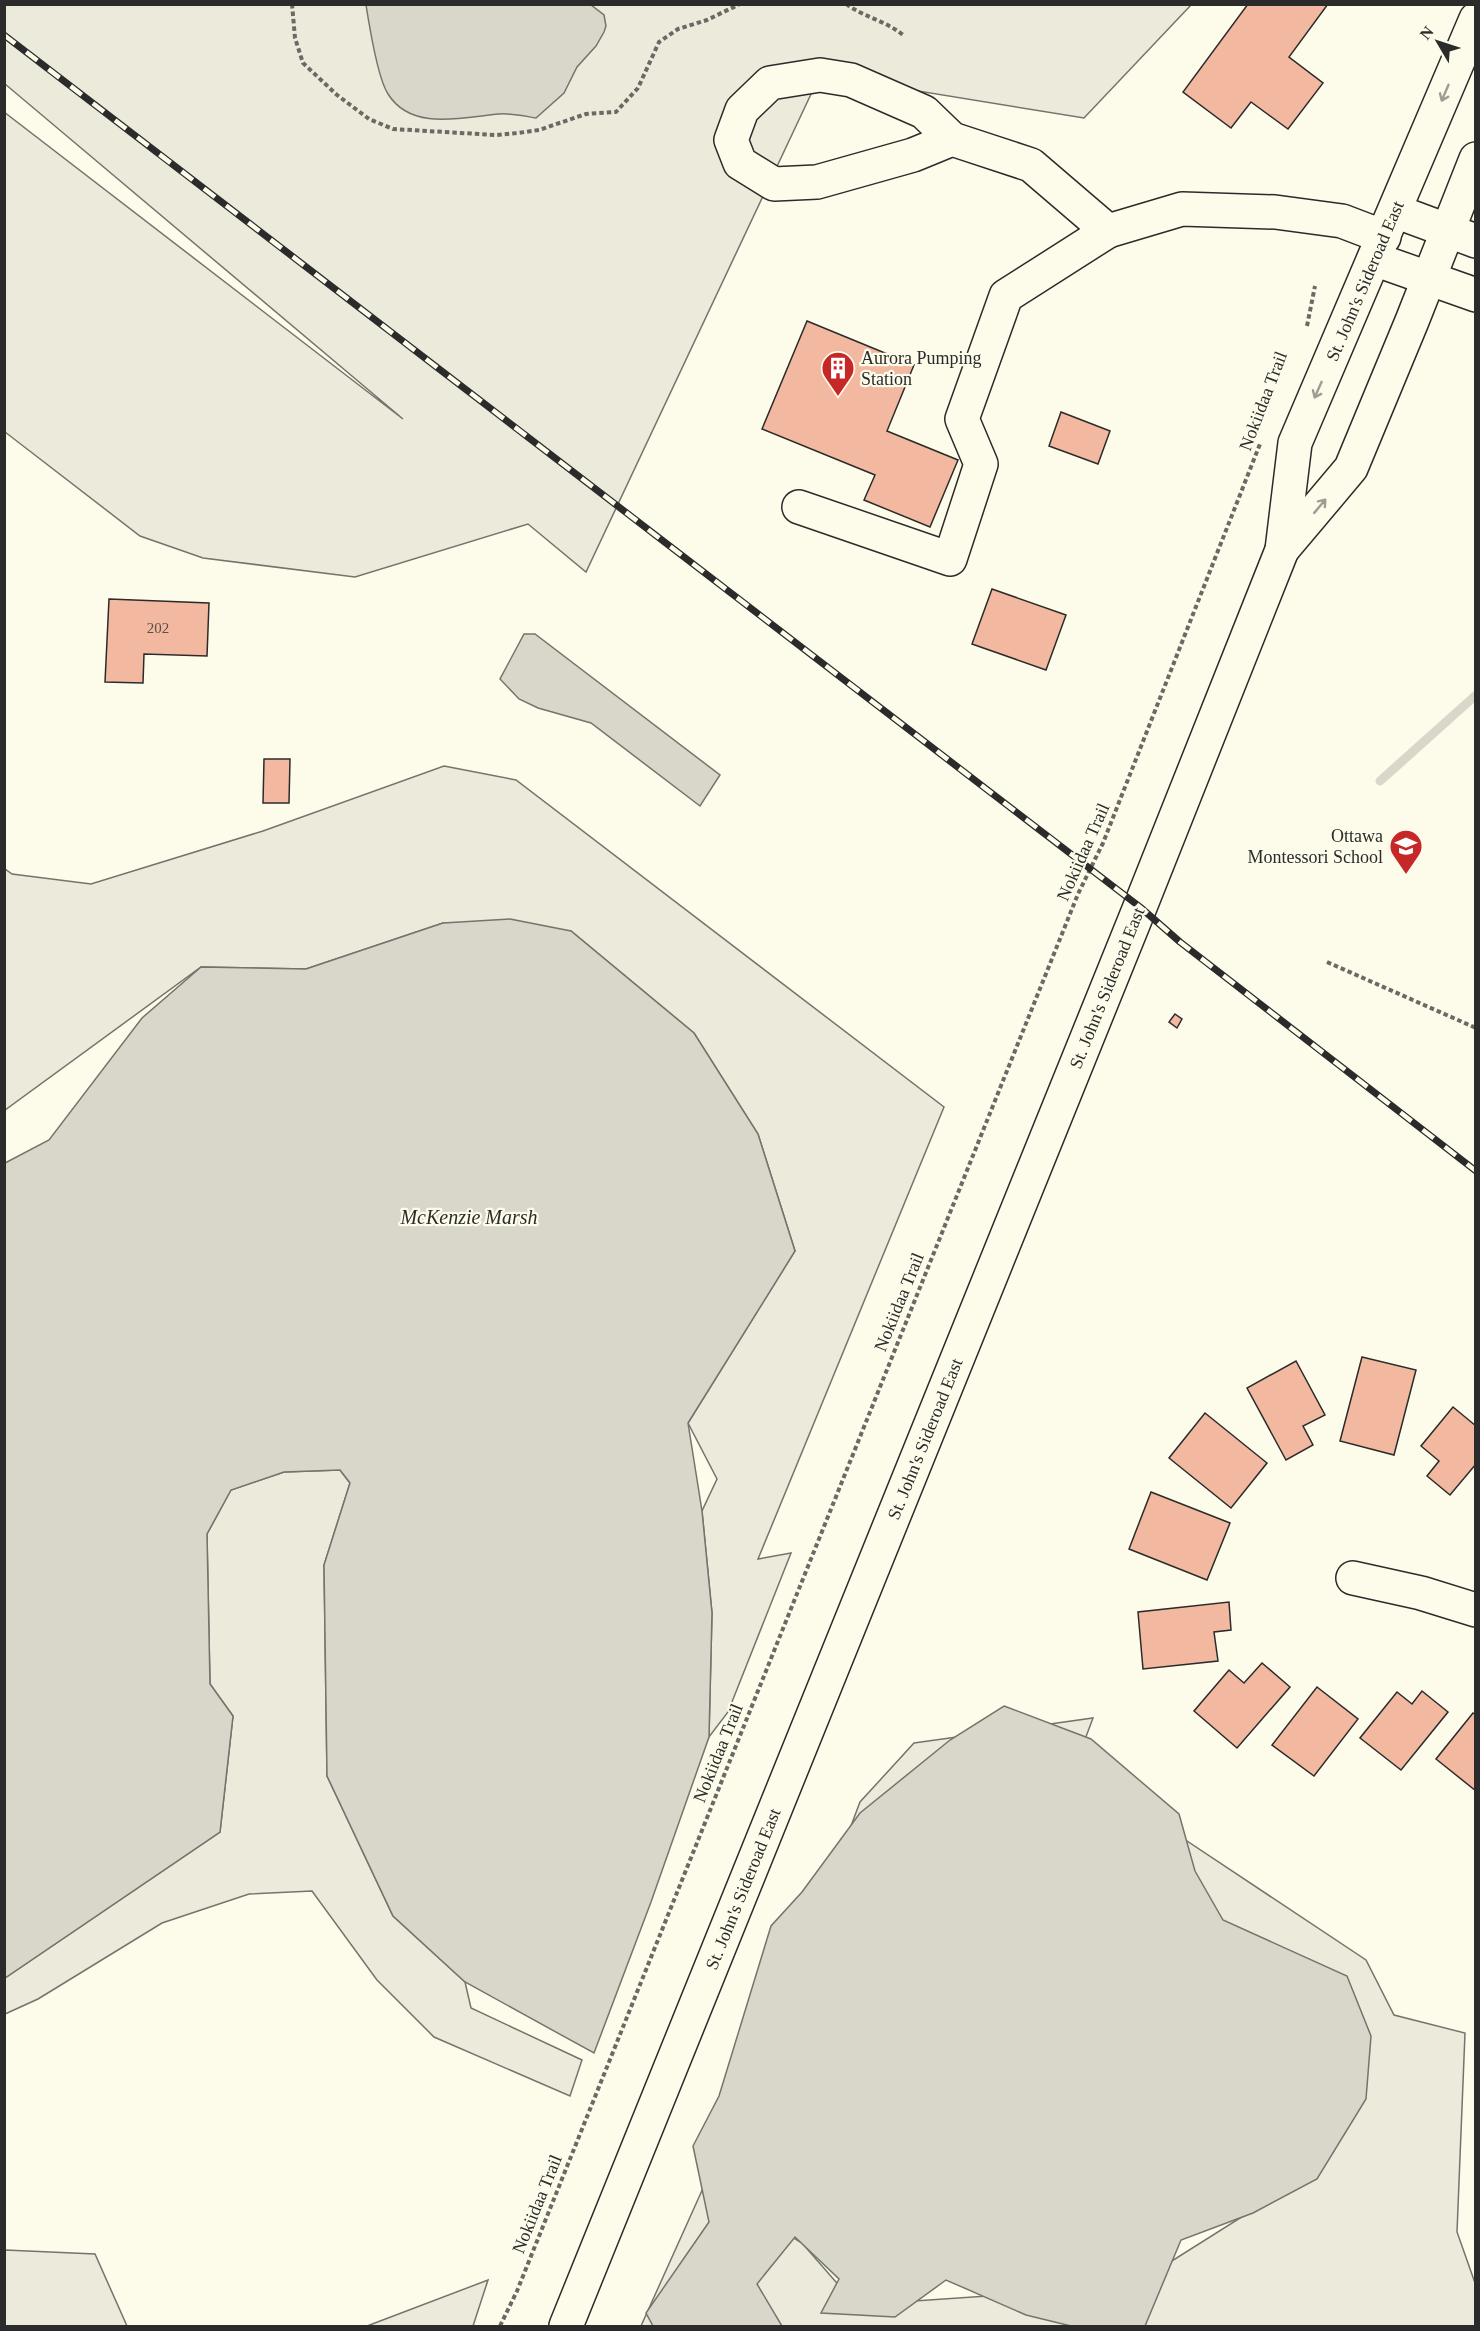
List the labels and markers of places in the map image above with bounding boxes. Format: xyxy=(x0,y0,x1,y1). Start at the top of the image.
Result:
place label: Aurora Pumping Station xyxy=(861,348,982,389)
building icon: Aurora Pumping Station xyxy=(820,350,856,397)
place label: Ottawa Montessori School xyxy=(1247,826,1383,867)
school or university icon: Ottawa Montessori School xyxy=(1388,828,1424,875)

